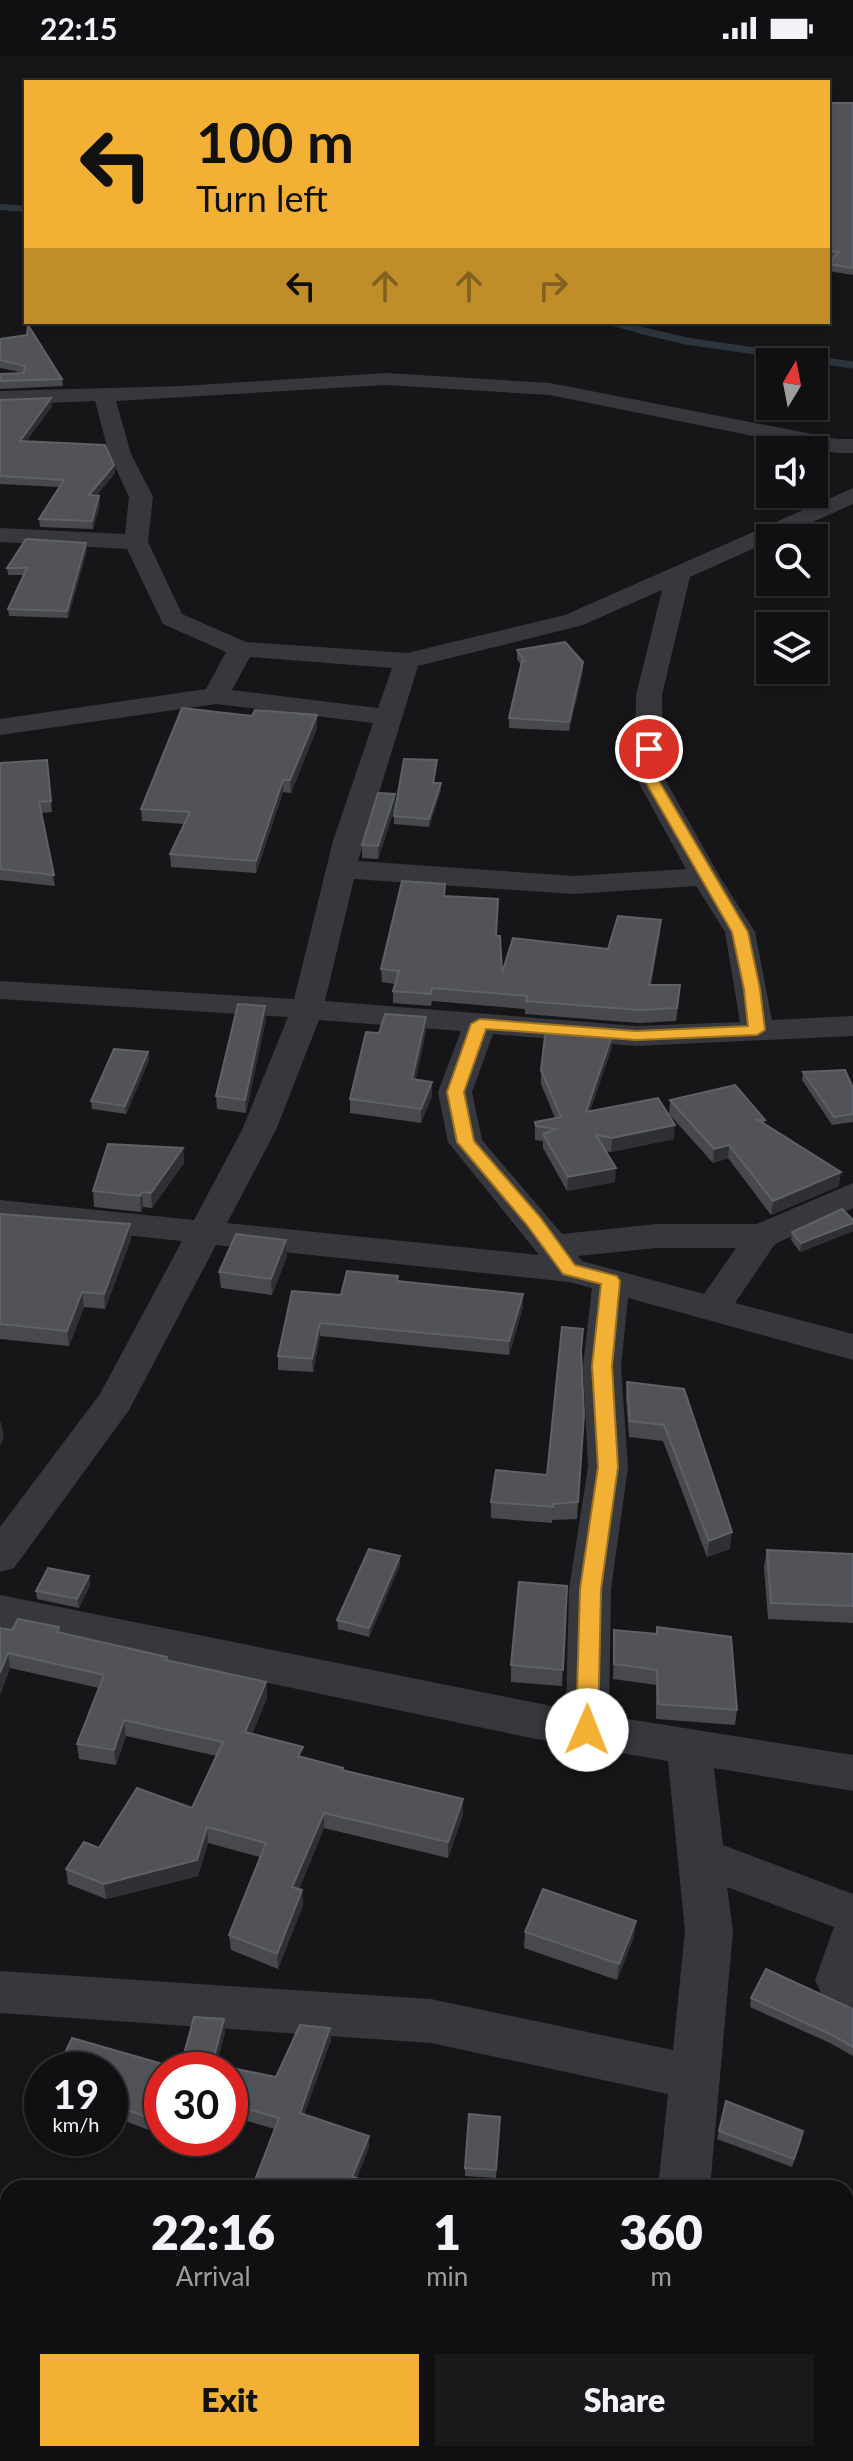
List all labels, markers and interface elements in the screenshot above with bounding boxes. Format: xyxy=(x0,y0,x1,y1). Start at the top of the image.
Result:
text: 22:15 xyxy=(40,10,117,46)
text: 100 m xyxy=(196,108,354,175)
icon: left xyxy=(64,112,168,216)
text: Turn left xyxy=(196,176,328,220)
icon: left xyxy=(279,264,323,308)
icon: ahead xyxy=(363,264,407,308)
icon: ahead xyxy=(447,264,491,308)
icon: right xyxy=(531,264,575,308)
north arrow xyxy=(756,348,828,420)
map controls xyxy=(756,348,828,684)
button: sound xyxy=(756,436,828,508)
button: search xyxy=(756,524,828,596)
button: layers xyxy=(756,612,828,684)
pin xyxy=(615,715,683,783)
icon: arrive xyxy=(627,727,671,771)
position arrow xyxy=(545,1688,629,1772)
speed limit sign: 30 xyxy=(144,2052,248,2156)
text: 19 xyxy=(53,2070,99,2118)
text: km/h xyxy=(53,2112,99,2136)
text: 22:16 xyxy=(151,2203,275,2260)
text: 1 xyxy=(433,2203,461,2260)
text: 360 xyxy=(619,2203,703,2260)
text: Arrival xyxy=(176,2260,251,2292)
text: min xyxy=(426,2260,468,2292)
text: m xyxy=(650,2260,672,2292)
button: Exit xyxy=(40,2354,419,2446)
button: Share xyxy=(435,2354,814,2446)

